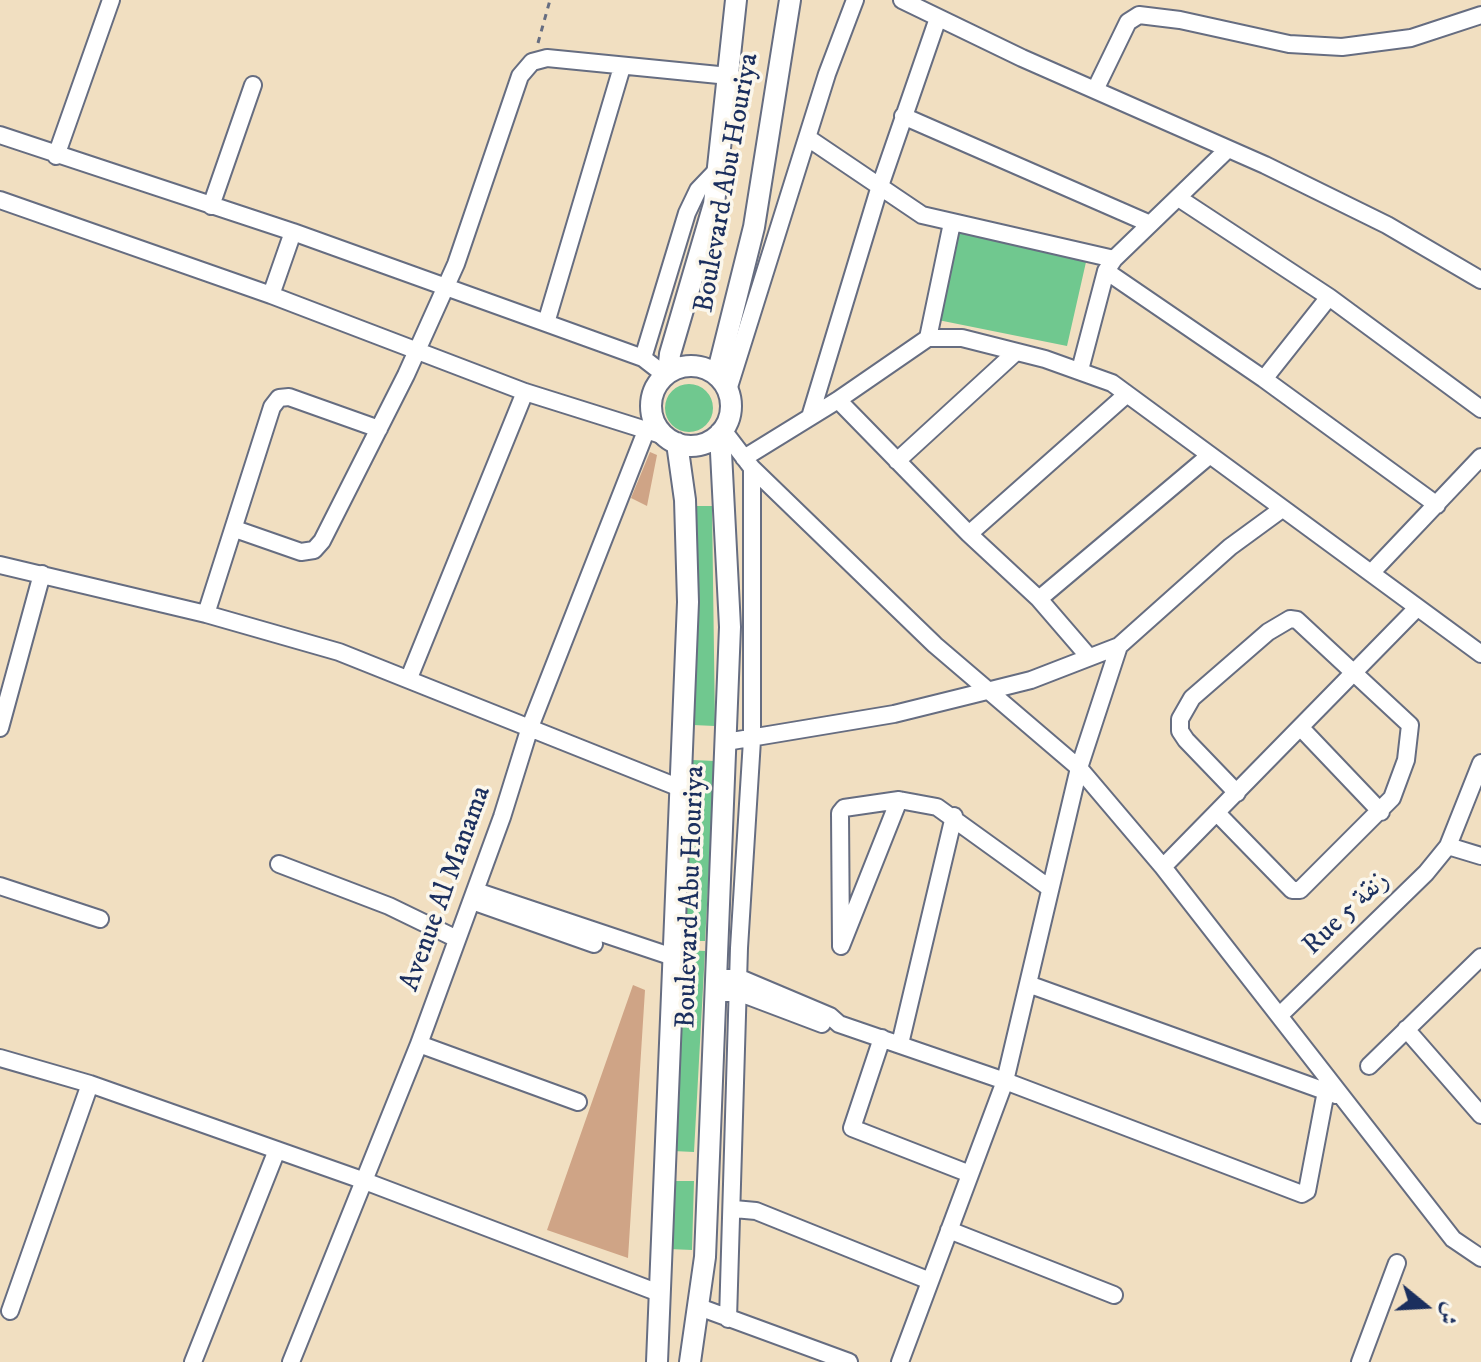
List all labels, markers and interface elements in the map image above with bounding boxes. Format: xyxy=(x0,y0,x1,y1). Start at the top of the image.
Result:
street label: Boulevard Abu Houriya xyxy=(689,51,767,315)
street label: Boulevard Abu Houriya xyxy=(671,765,713,1029)
street label: Avenue Al Manama xyxy=(394,782,500,996)
street label: Rue 5 زنقة xyxy=(1297,865,1397,963)
north arrow xyxy=(1385,1266,1465,1346)
text: ش xyxy=(1432,1299,1465,1328)

